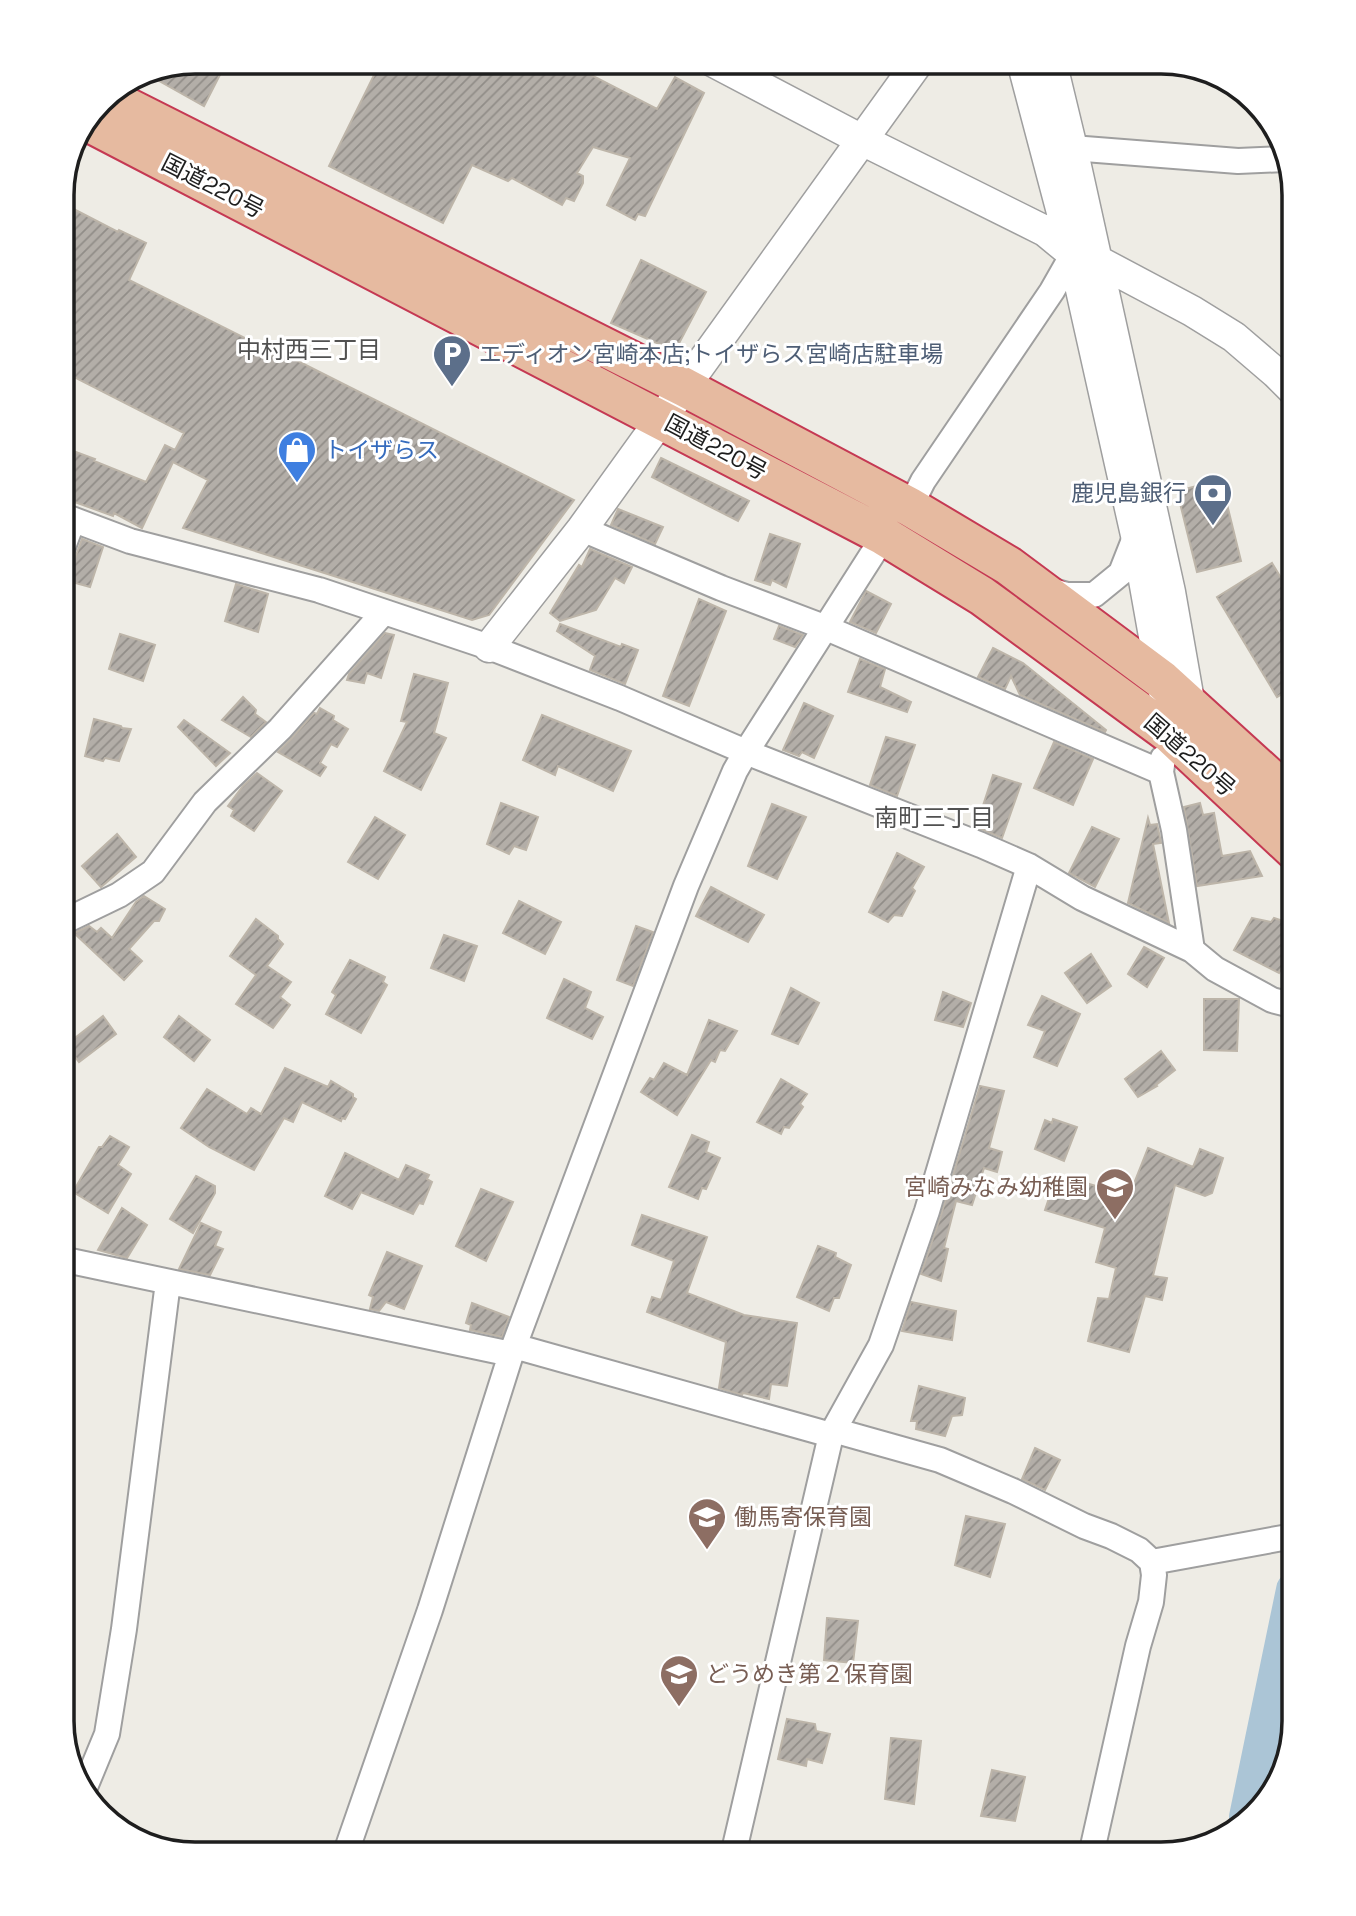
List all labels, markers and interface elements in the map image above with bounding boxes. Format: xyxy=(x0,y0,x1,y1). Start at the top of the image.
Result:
street label: 国道220号 xyxy=(157,147,269,225)
parking icon: エディオン宮崎本店;トイザらス宮崎店駐車場 xyxy=(431,333,473,388)
district label: 中村西三丁目 xyxy=(237,334,381,365)
place label: エディオン宮崎本店;トイザらス宮崎店駐車場 xyxy=(479,339,943,369)
street label: 国道220号 xyxy=(660,408,772,486)
shop icon: トイザらス xyxy=(276,429,318,484)
place label: トイザらス xyxy=(324,435,439,465)
bank icon: 鹿児島銀行 xyxy=(1192,472,1234,527)
place label: 鹿児島銀行 xyxy=(1071,478,1186,508)
street label: 国道220号 xyxy=(1138,707,1242,803)
district label: 南町三丁目 xyxy=(874,802,994,833)
school or university icon: 宮崎みなみ幼稚園 xyxy=(1094,1166,1136,1221)
place label: 宮崎みなみ幼稚園 xyxy=(904,1172,1088,1202)
school or university icon: 働馬寄保育園 xyxy=(686,1496,728,1551)
place label: 働馬寄保育園 xyxy=(734,1502,872,1532)
school or university icon: どうめき第２保育園 xyxy=(658,1653,700,1708)
place label: どうめき第２保育園 xyxy=(706,1659,913,1689)

